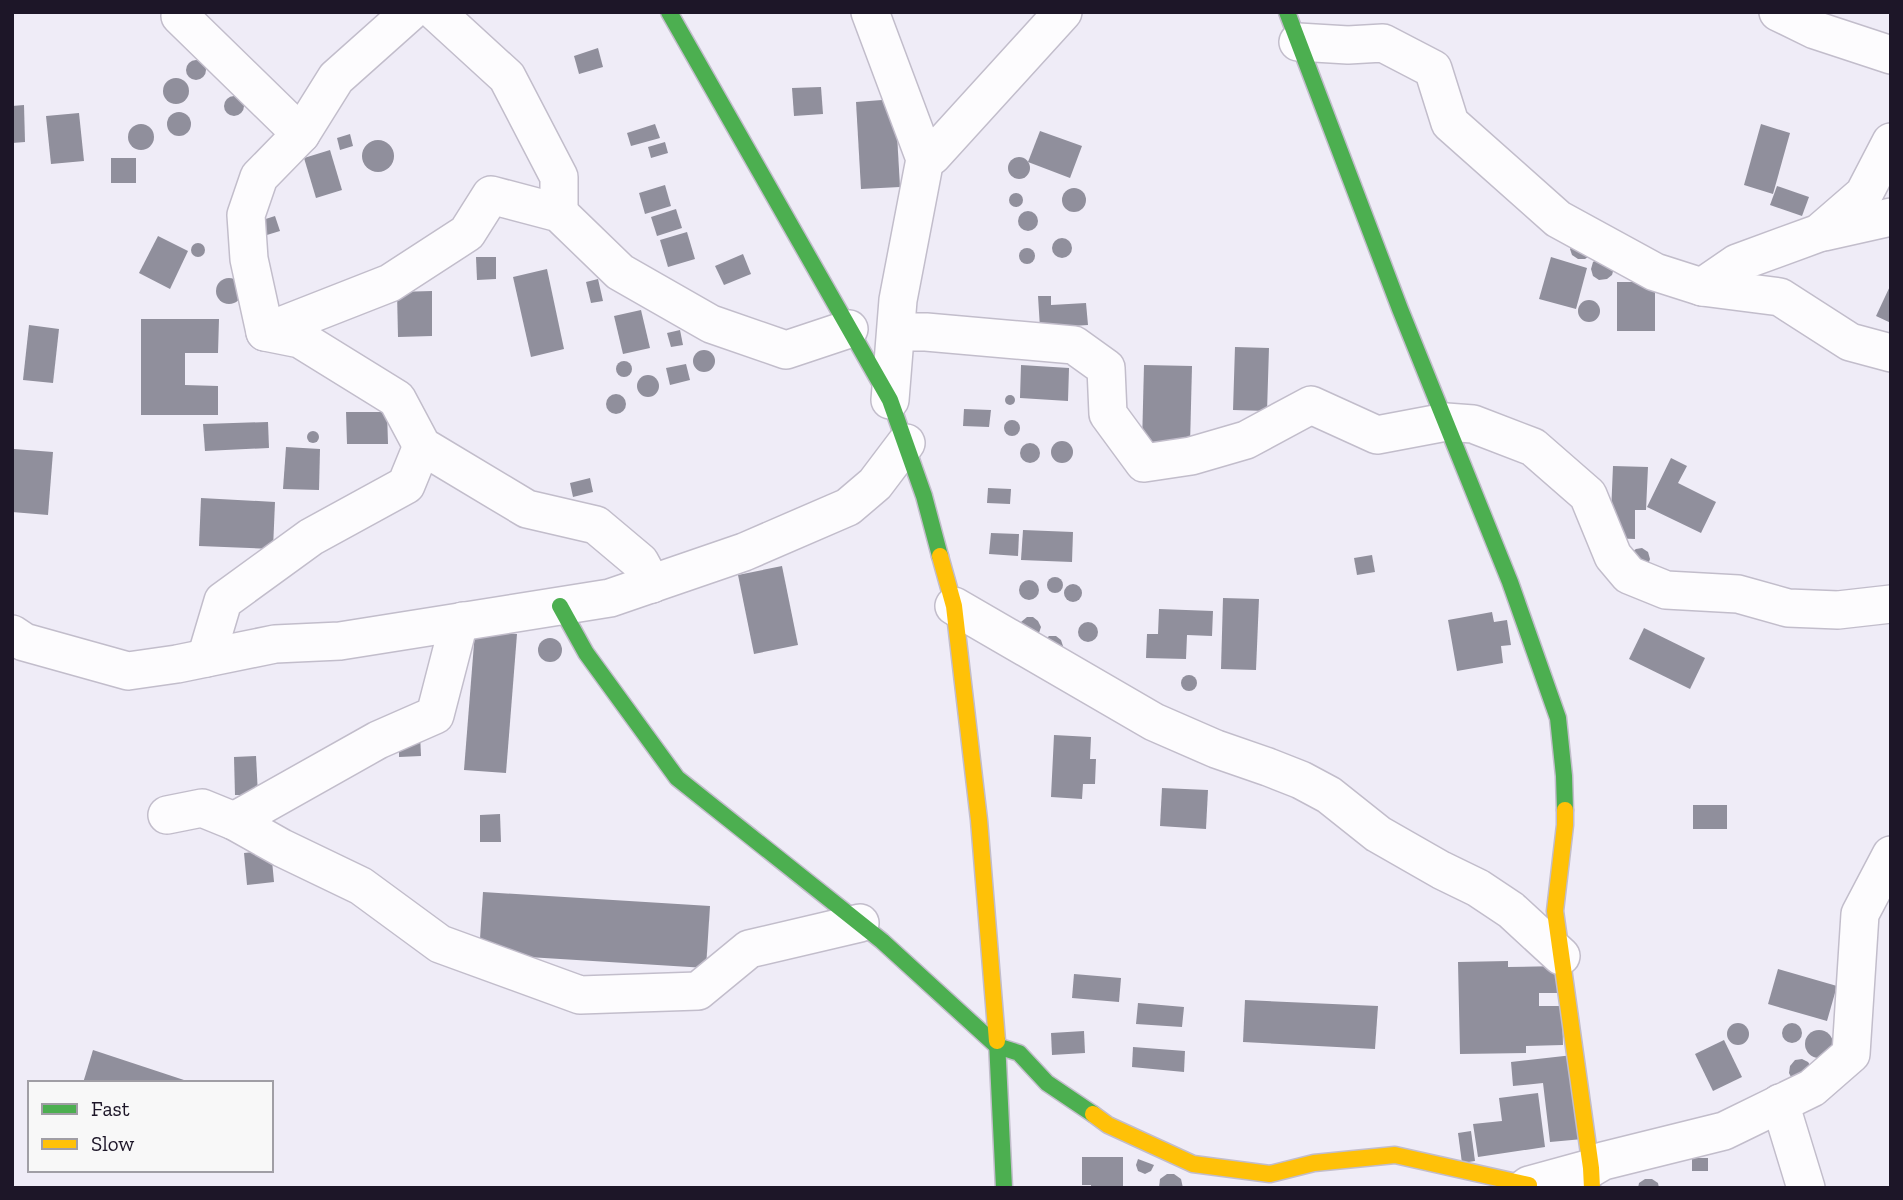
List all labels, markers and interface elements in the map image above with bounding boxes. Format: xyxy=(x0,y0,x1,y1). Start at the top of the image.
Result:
legend xyxy=(28,1081,273,1172)
text: Fast xyxy=(91,1096,130,1121)
text: Slow xyxy=(91,1131,134,1156)

